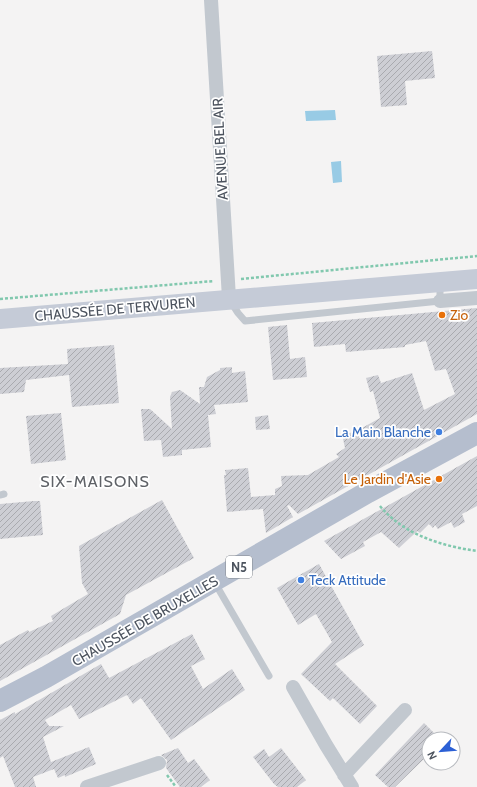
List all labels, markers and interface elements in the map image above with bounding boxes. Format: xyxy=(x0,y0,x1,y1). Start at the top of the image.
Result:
street label: AVENUE BEL AIR xyxy=(208,97,232,200)
street label: CHAUSSÉE DE TERVUREN xyxy=(34,293,196,325)
place label: Zio xyxy=(450,306,469,324)
marker: Zio xyxy=(437,310,447,320)
place label: La Main Blanche xyxy=(335,423,431,441)
marker: La Main Blanche xyxy=(434,427,444,437)
place label: Le Jardin d'Asie xyxy=(344,470,431,488)
district label: SIX-MAISONS xyxy=(40,472,150,491)
marker: Le Jardin d'Asie xyxy=(434,474,444,484)
road number: N5 xyxy=(226,556,252,578)
place label: Teck Attitude xyxy=(309,571,386,589)
street label: CHAUSSÉE DE BRUXELLES xyxy=(69,572,221,670)
marker: Teck Attitude xyxy=(296,575,306,585)
north arrow xyxy=(421,731,461,771)
text: N xyxy=(424,749,440,762)

